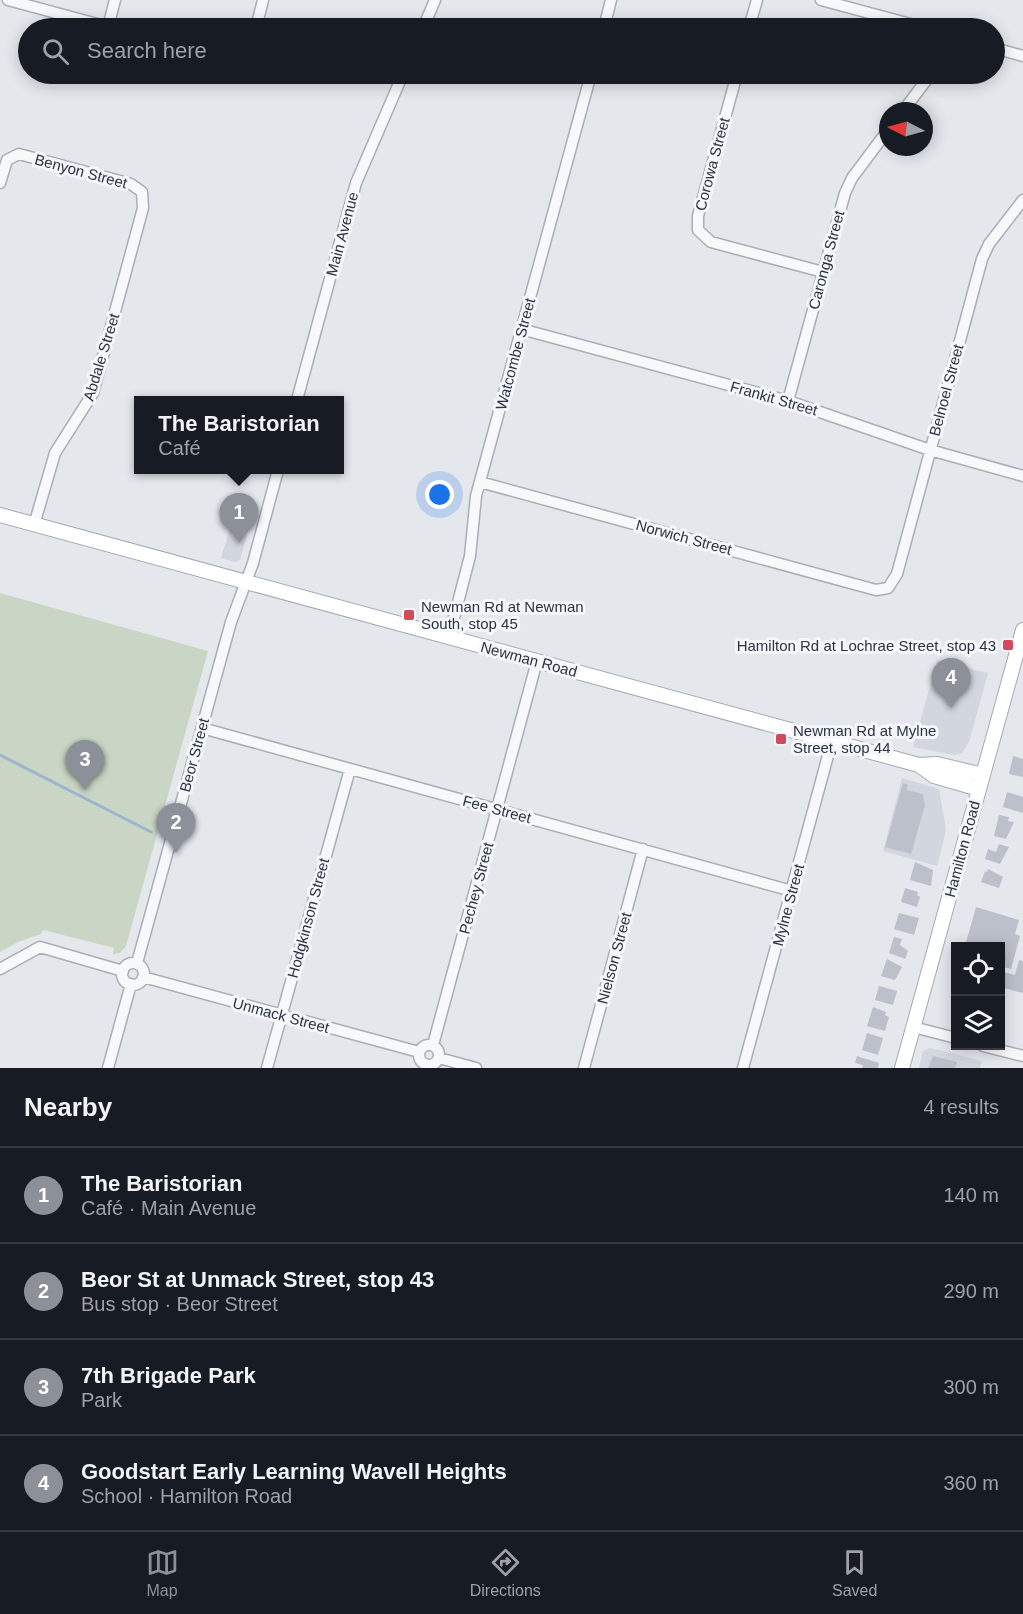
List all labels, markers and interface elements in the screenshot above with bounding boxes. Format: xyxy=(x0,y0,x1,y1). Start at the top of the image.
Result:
search box xyxy=(18,18,1005,84)
icon: search xyxy=(39,35,72,68)
text: Search here xyxy=(87,38,207,63)
north arrow xyxy=(879,102,933,156)
street label: Corowa Street xyxy=(691,115,733,213)
street label: Benyon Street xyxy=(33,150,130,192)
street label: Main Avenue xyxy=(323,190,361,278)
street label: Caronga Street xyxy=(805,208,848,311)
street label: Watcombe Street xyxy=(492,295,538,412)
street label: Abdale Street xyxy=(80,310,123,403)
street label: Belnoel Street xyxy=(926,341,967,438)
street label: Frankit Street xyxy=(728,377,820,419)
popup xyxy=(134,396,344,474)
text: The Baristorian xyxy=(158,411,320,436)
text: Café xyxy=(158,437,201,459)
your location xyxy=(425,480,454,509)
pin: 1 xyxy=(220,494,258,543)
street label: Norwich Street xyxy=(634,516,735,558)
place label: Newman Rd at Newman South, stop 45 xyxy=(421,598,584,632)
marker: Newman Rd at Newman South, stop 45 xyxy=(402,608,416,622)
place label: Hamilton Rd at Lochrae Street, stop 43 xyxy=(737,637,996,654)
street label: Newman Road xyxy=(479,638,579,680)
marker: Hamilton Rd at Lochrae Street, stop 43 xyxy=(1001,638,1015,652)
pin: 4 xyxy=(932,658,970,708)
street label: Beor Street xyxy=(176,715,212,794)
place label: Newman Rd at Mylne Street, stop 44 xyxy=(793,722,936,756)
marker: Newman Rd at Mylne Street, stop 44 xyxy=(774,732,788,746)
pin: 3 xyxy=(66,740,104,790)
street label: Fee Street xyxy=(461,792,534,826)
street label: Hamilton Road xyxy=(941,799,983,899)
pin: 2 xyxy=(156,804,195,853)
street label: Pechey Street xyxy=(456,839,497,936)
street label: Hodgkinson Street xyxy=(284,855,332,980)
street label: Mylne Street xyxy=(769,861,807,948)
street label: Nielson Street xyxy=(594,909,635,1006)
map controls xyxy=(951,942,1005,1050)
button: locate xyxy=(951,942,1005,996)
street label: Unmack Street xyxy=(231,994,332,1036)
button: layers xyxy=(951,996,1005,1050)
text: Nearby xyxy=(24,1092,112,1122)
text: 4 results xyxy=(923,1096,999,1118)
text: The Baristorian xyxy=(81,1171,242,1196)
text: 1 xyxy=(38,1184,49,1206)
text: 140 m xyxy=(943,1184,999,1206)
text: Café · Main Avenue xyxy=(81,1197,256,1219)
text: Beor St at Unmack Street, stop 43 xyxy=(81,1267,434,1292)
text: 2 xyxy=(38,1280,49,1302)
text: 290 m xyxy=(943,1280,999,1302)
text: Bus stop · Beor Street xyxy=(81,1293,278,1315)
text: 7th Brigade Park xyxy=(81,1363,256,1388)
text: 3 xyxy=(38,1376,49,1398)
text: 300 m xyxy=(943,1376,999,1398)
text: Park xyxy=(81,1389,122,1411)
text: Goodstart Early Learning Wavell Heights xyxy=(81,1459,507,1484)
text: 4 xyxy=(38,1472,49,1494)
text: 360 m xyxy=(943,1472,999,1494)
text: School · Hamilton Road xyxy=(81,1485,292,1507)
tab: Map xyxy=(146,1546,179,1600)
tab: Directions xyxy=(470,1546,541,1600)
tab: Saved xyxy=(832,1546,877,1600)

